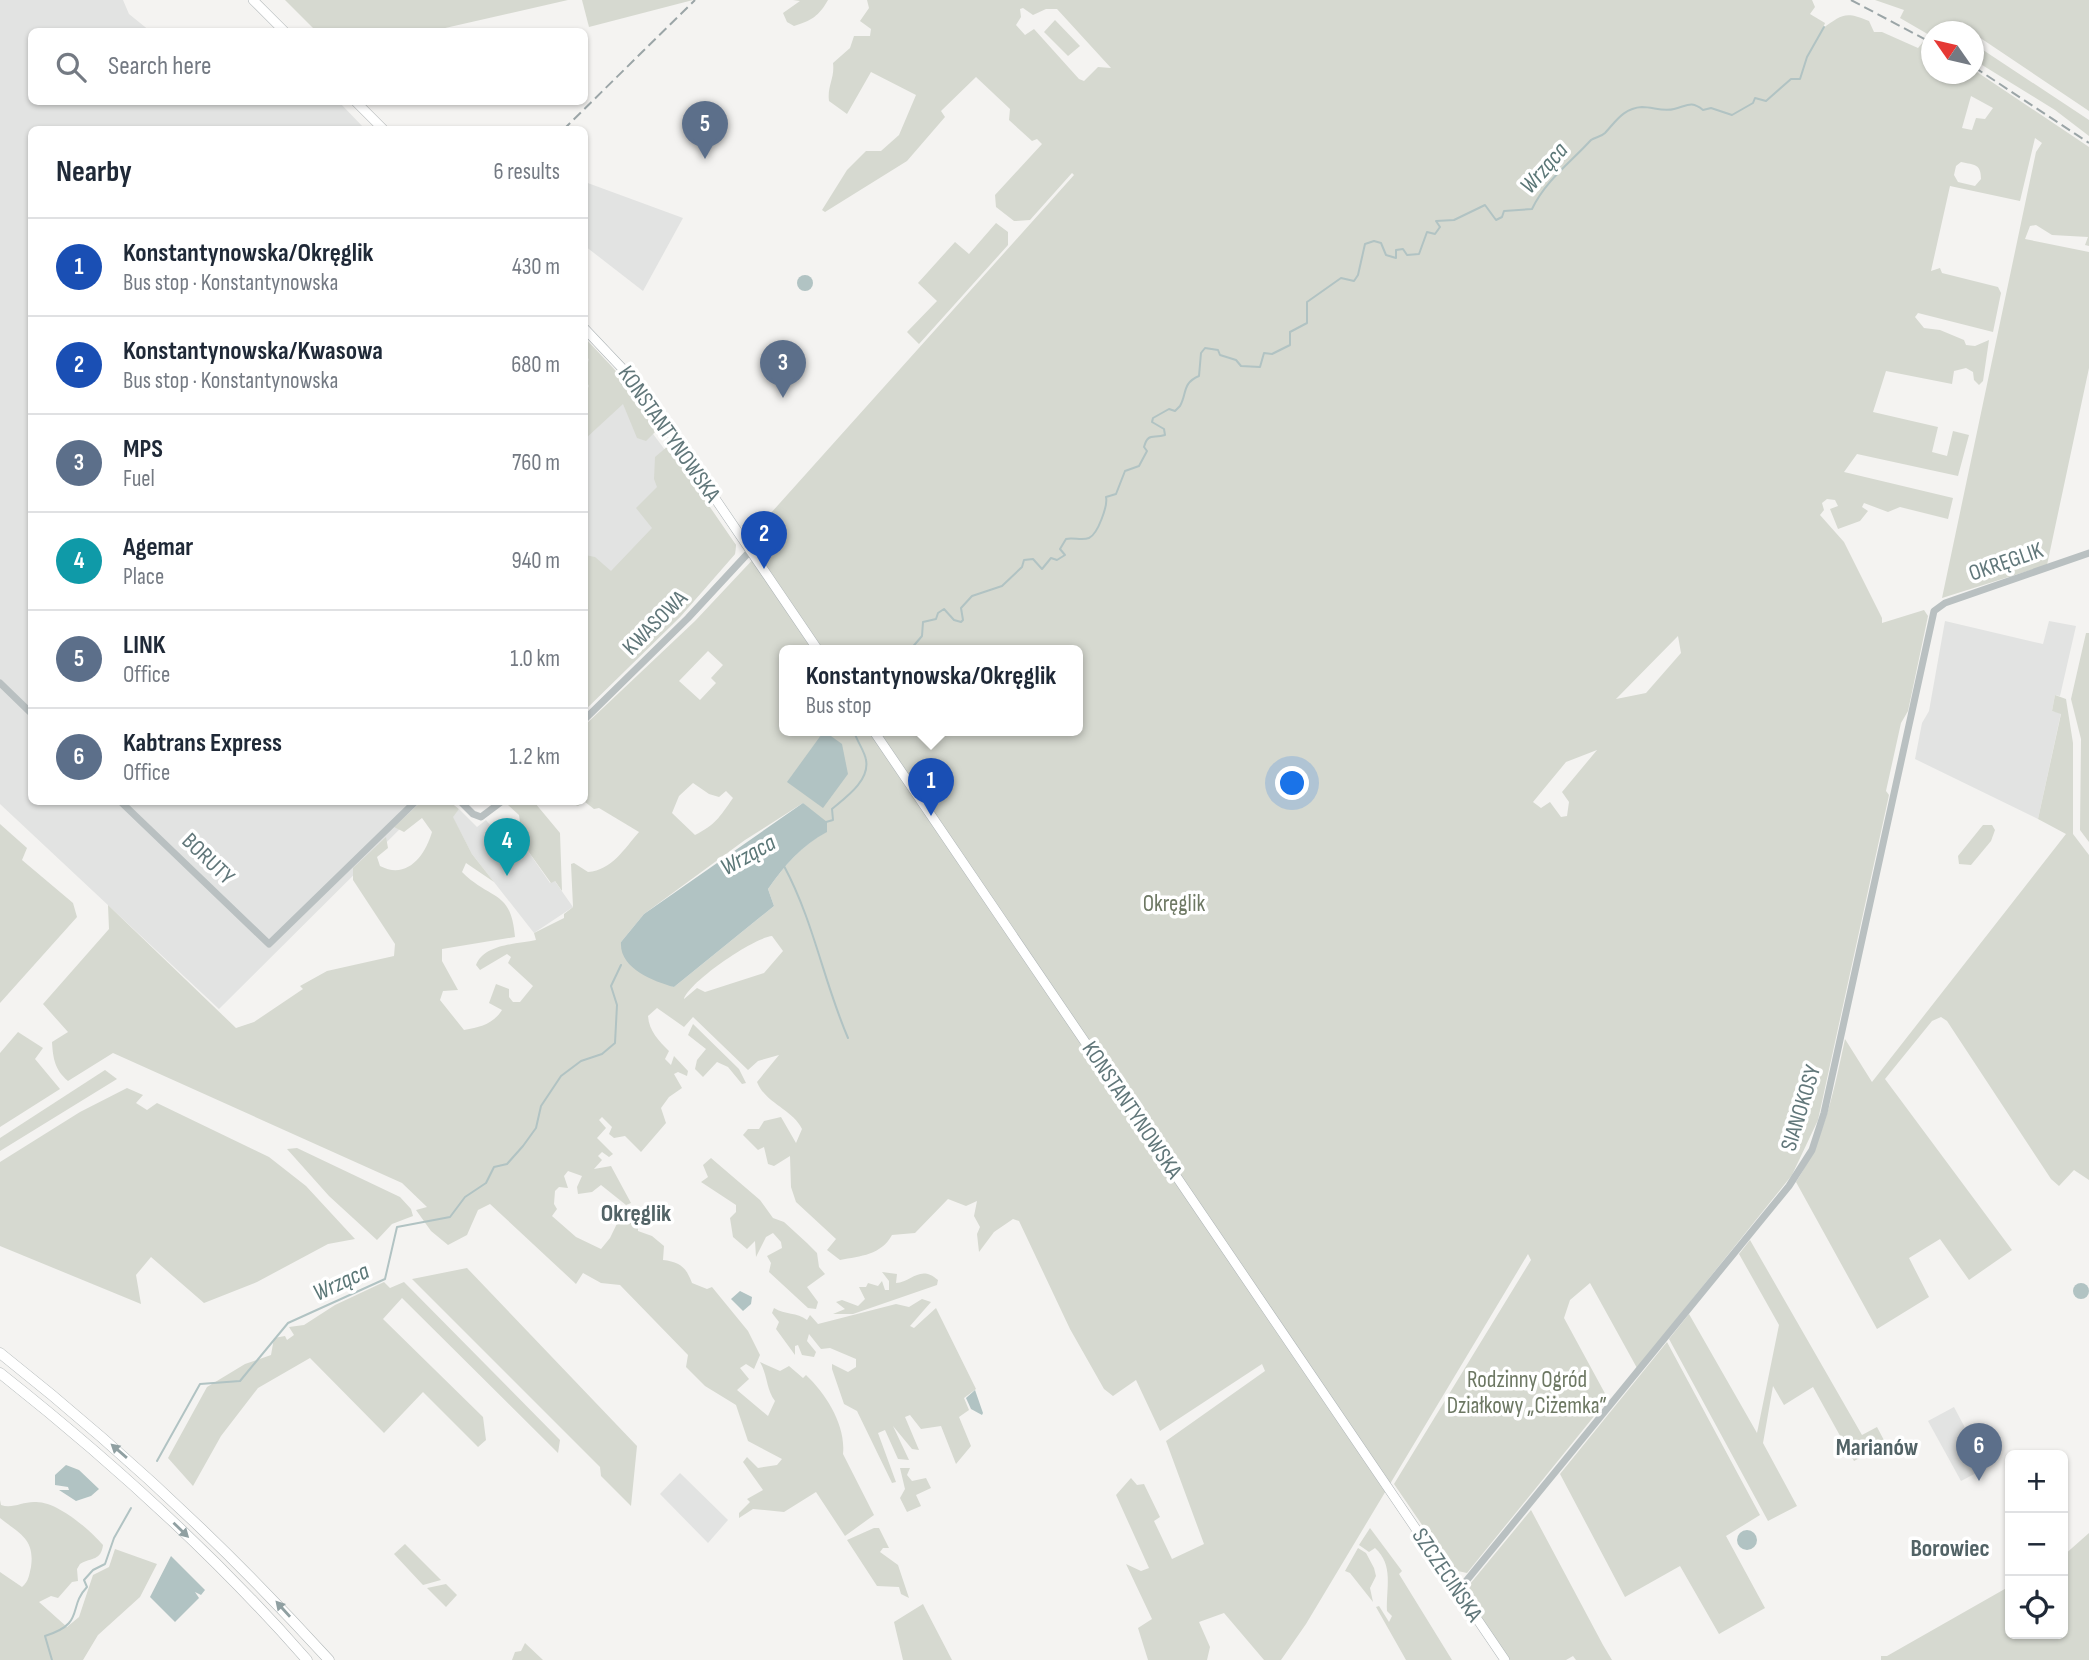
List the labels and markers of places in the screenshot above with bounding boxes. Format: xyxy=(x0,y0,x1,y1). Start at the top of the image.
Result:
pin: 5 xyxy=(682,101,728,159)
pin: 3 xyxy=(760,340,806,398)
pin: 2 xyxy=(741,511,787,569)
pin: 1 xyxy=(908,758,954,816)
pin: 4 xyxy=(484,818,530,876)
pin: 6 xyxy=(1956,1423,2002,1481)

